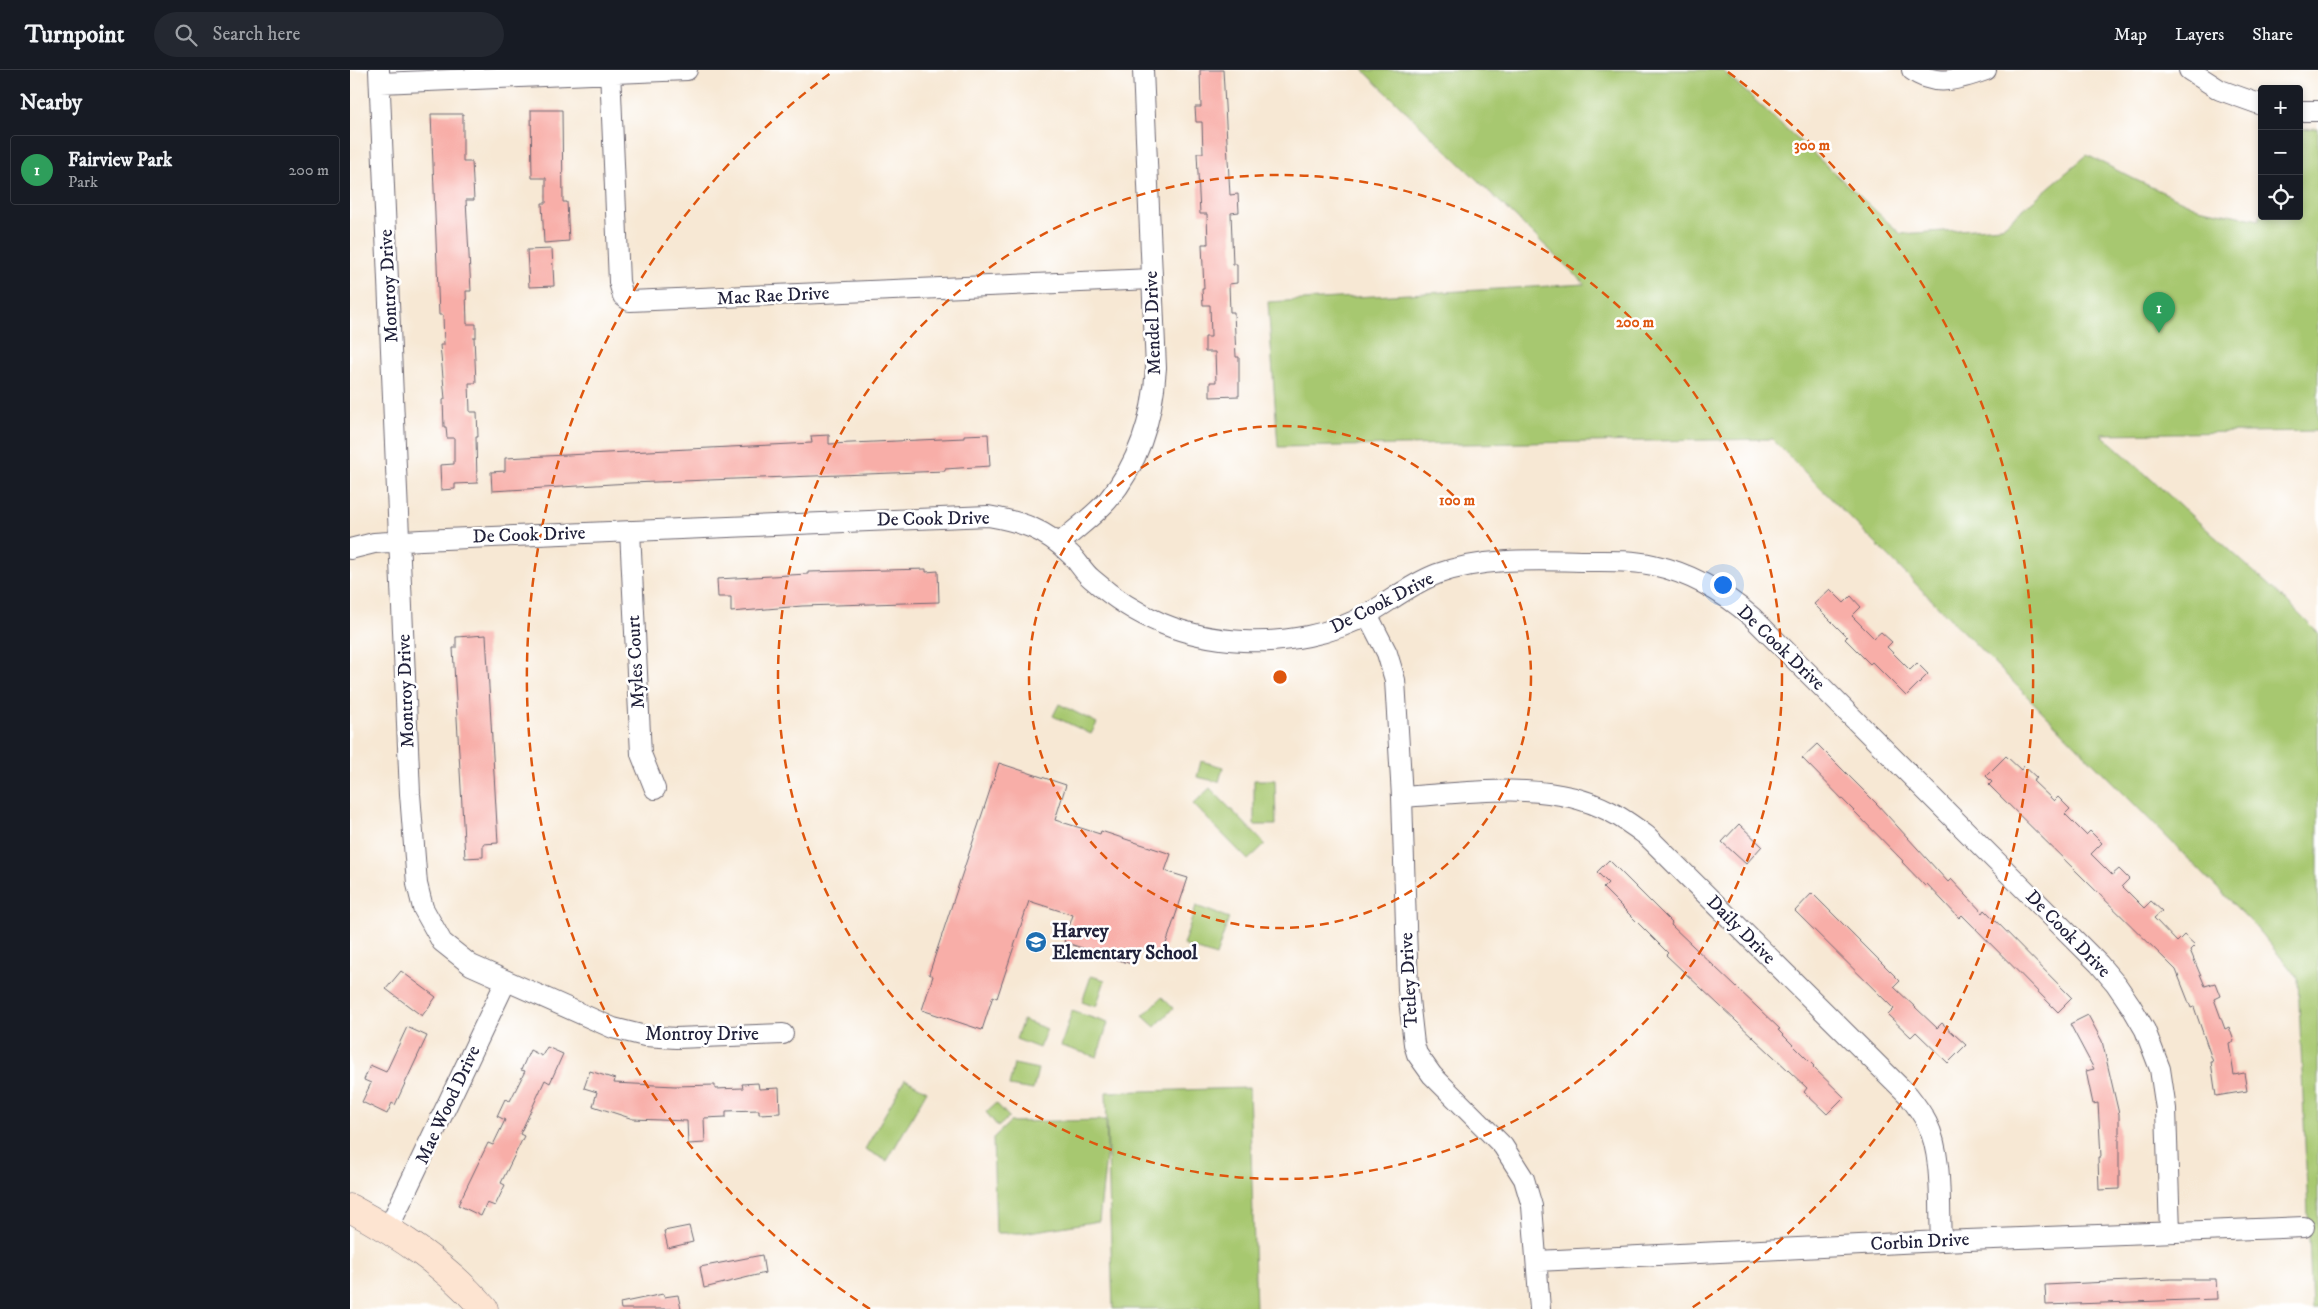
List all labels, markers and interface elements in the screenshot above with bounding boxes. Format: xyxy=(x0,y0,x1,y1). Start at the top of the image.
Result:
search box xyxy=(154,12,504,57)
text: Turnpoint xyxy=(25,20,124,50)
icon: search xyxy=(172,21,200,49)
text: Search here xyxy=(212,23,300,46)
text: Map xyxy=(2114,24,2147,46)
text: Layers xyxy=(2175,24,2224,46)
text: Share xyxy=(2252,24,2293,46)
map controls xyxy=(2258,85,2303,220)
button: + xyxy=(2258,85,2303,130)
text: Nearby xyxy=(20,90,82,116)
button: − xyxy=(2258,130,2303,175)
text: 300 m xyxy=(1794,136,1831,155)
text: Fairview Park xyxy=(68,149,172,172)
text: 1 xyxy=(34,160,40,180)
text: 200 m xyxy=(288,160,329,180)
text: Park xyxy=(68,172,98,192)
button: locate xyxy=(2258,175,2303,220)
street label: Montroy Drive xyxy=(375,228,403,344)
street label: Mendel Drive xyxy=(1140,270,1166,376)
street label: Mac Rae Drive xyxy=(716,282,830,310)
pin: 1 xyxy=(2143,292,2175,333)
text: 200 m xyxy=(1616,313,1655,332)
text: 100 m xyxy=(1439,491,1476,510)
street label: De Cook Drive xyxy=(876,507,990,531)
street label: De Cook Drive xyxy=(472,522,586,548)
street label: De Cook Drive xyxy=(1326,567,1438,639)
your location xyxy=(1710,572,1736,598)
street label: De Cook Drive xyxy=(1732,600,1830,696)
street label: Myles Court xyxy=(622,615,650,709)
street label: Montroy Drive xyxy=(393,634,419,748)
centre of rings xyxy=(1271,668,1289,686)
street label: De Cook Drive xyxy=(2020,885,2116,983)
street label: Daily Drive xyxy=(1702,891,1780,969)
place label: Harvey Elementary School xyxy=(1052,920,1198,965)
school or university icon: Harvey Elementary School xyxy=(1024,930,1048,954)
street label: Tetley Drive xyxy=(1395,932,1423,1028)
street label: Montroy Drive xyxy=(645,1023,759,1046)
street label: Mae Wood Drive xyxy=(410,1042,486,1168)
street label: Corbin Drive xyxy=(1870,1228,1970,1256)

